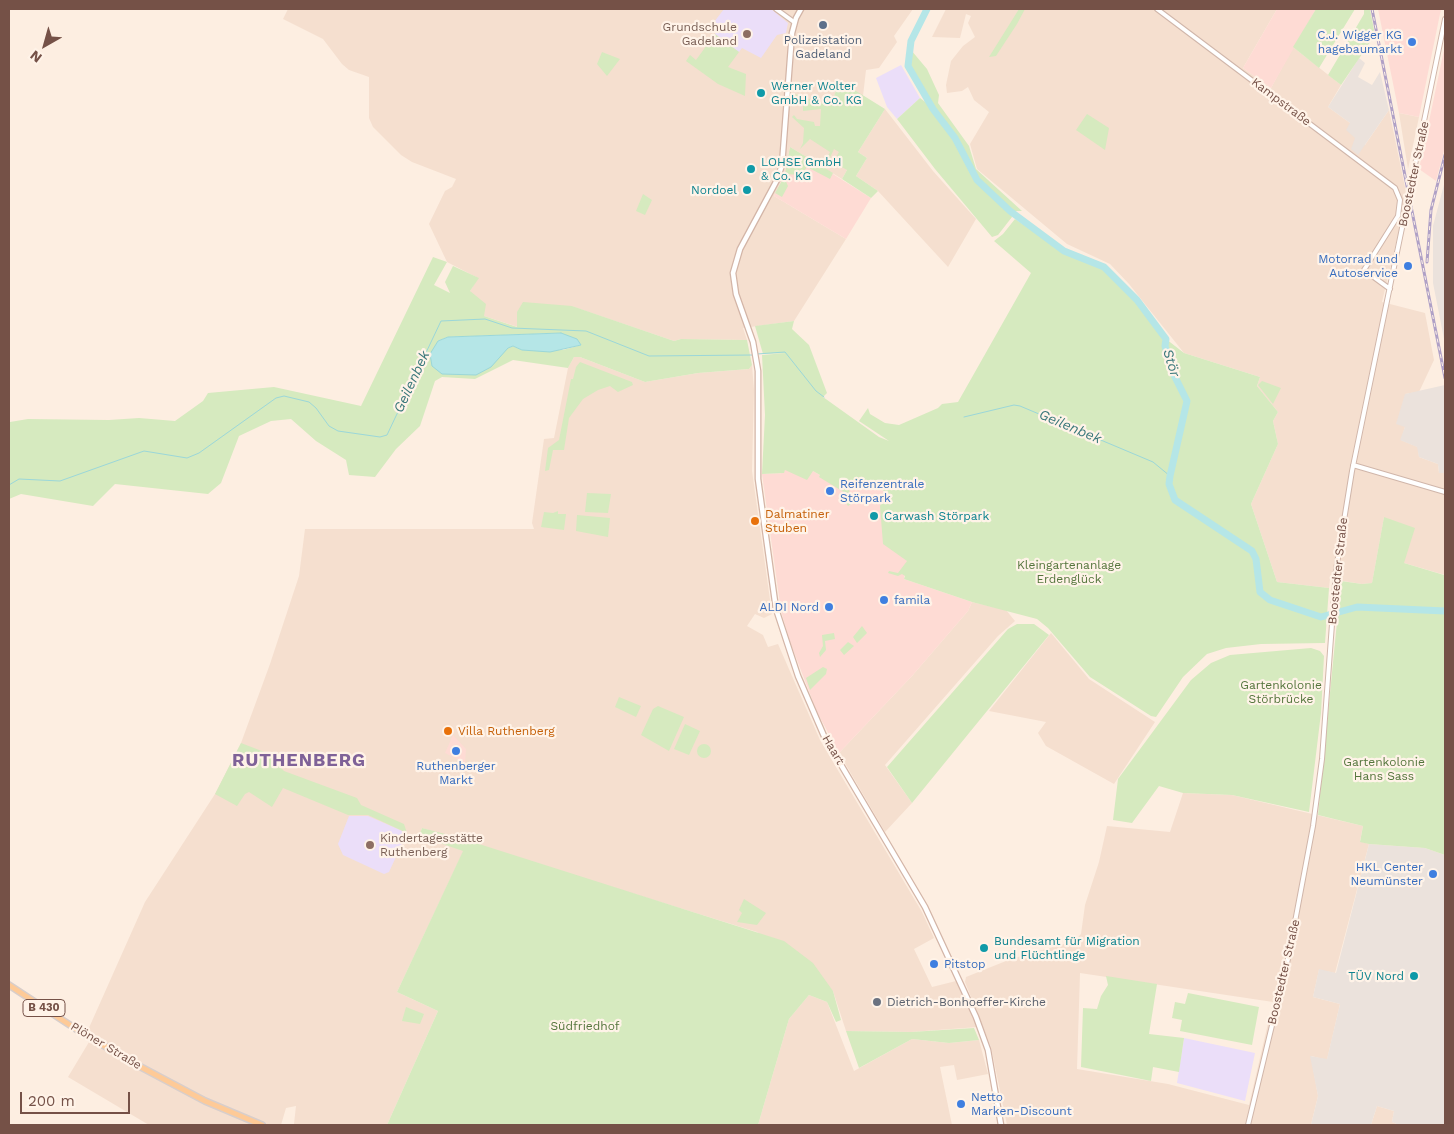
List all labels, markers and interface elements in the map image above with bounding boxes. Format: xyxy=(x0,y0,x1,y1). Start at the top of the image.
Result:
marker: Polizeistation Gadeland xyxy=(817,19,829,31)
north arrow xyxy=(20,20,70,70)
place label: Grundschule Gadeland xyxy=(663,20,737,48)
marker: Grundschule Gadeland xyxy=(741,28,753,40)
place label: C.J. Wigger KG hagebaumarkt xyxy=(1317,28,1402,56)
place label: Polizeistation Gadeland xyxy=(784,33,862,61)
marker: C.J. Wigger KG hagebaumarkt xyxy=(1406,36,1418,48)
text: N xyxy=(27,47,45,66)
street label: Kampstraße xyxy=(1248,75,1314,129)
place label: Werner Wolter GmbH & Co. KG xyxy=(771,79,862,107)
marker: Werner Wolter GmbH & Co. KG xyxy=(755,87,767,99)
street label: Boostedter Straße xyxy=(1396,120,1432,228)
place label: LOHSE GmbH & Co. KG xyxy=(761,155,841,183)
marker: LOHSE GmbH & Co. KG xyxy=(745,163,757,175)
place label: Nordoel xyxy=(691,183,737,197)
marker: Nordoel xyxy=(741,184,753,196)
place label: Motorrad und Autoservice xyxy=(1318,252,1398,280)
marker: Motorrad und Autoservice xyxy=(1402,260,1414,272)
water label: Stör xyxy=(1159,347,1183,379)
water label: Geilenbek xyxy=(390,348,434,416)
water label: Geilenbek xyxy=(1036,406,1104,448)
place label: Reifenzentrale Störpark xyxy=(840,477,925,505)
marker: Reifenzentrale Störpark xyxy=(824,485,836,497)
place label: Dalmatiner Stuben xyxy=(765,507,830,535)
place label: Carwash Störpark xyxy=(884,509,989,523)
marker: Carwash Störpark xyxy=(868,510,880,522)
marker: Dalmatiner Stuben xyxy=(749,515,761,527)
street label: Boostedter Straße xyxy=(1325,517,1351,625)
park label: Kleingartenanlage Erdenglück xyxy=(1017,558,1121,586)
place label: famila xyxy=(894,593,930,607)
marker: famila xyxy=(878,594,890,606)
place label: ALDI Nord xyxy=(759,600,819,614)
marker: ALDI Nord xyxy=(823,601,835,613)
park label: Gartenkolonie Störbrücke xyxy=(1240,678,1322,706)
place label: Villa Ruthenberg xyxy=(458,724,555,738)
marker: Villa Ruthenberg xyxy=(442,725,454,737)
street label: Haart xyxy=(819,733,847,767)
marker: Ruthenberger Markt xyxy=(450,745,462,757)
district label: RUTHENBERG xyxy=(231,750,367,772)
park label: Gartenkolonie Hans Sass xyxy=(1343,755,1425,783)
place label: Ruthenberger Markt xyxy=(416,759,496,787)
place label: Kindertagesstätte Ruthenberg xyxy=(380,831,483,859)
marker: Kindertagesstätte Ruthenberg xyxy=(364,839,376,851)
place label: HKL Center Neumünster xyxy=(1351,860,1423,888)
marker: HKL Center Neumünster xyxy=(1427,868,1439,880)
street label: Boostedter Straße xyxy=(1265,918,1303,1026)
place label: Bundesamt für Migration und Flüchtlinge xyxy=(994,934,1140,962)
marker: Bundesamt für Migration und Flüchtlinge xyxy=(978,942,990,954)
place label: Pitstop xyxy=(944,957,986,971)
marker: Pitstop xyxy=(928,958,940,970)
place label: TÜV Nord xyxy=(1348,969,1404,983)
marker: TÜV Nord xyxy=(1408,970,1420,982)
place label: Dietrich-Bonhoeffer-Kirche xyxy=(887,995,1046,1009)
marker: Dietrich-Bonhoeffer-Kirche xyxy=(871,996,883,1008)
road number: B 430 xyxy=(23,1000,65,1016)
street label: Plöner Straße xyxy=(68,1019,144,1073)
park label: Südfriedhof xyxy=(550,1019,620,1033)
scale bar xyxy=(22,1082,132,1114)
place label: Netto Marken-Discount xyxy=(971,1090,1072,1118)
text: 200 m xyxy=(28,1092,75,1110)
marker: Netto Marken-Discount xyxy=(955,1098,967,1110)

